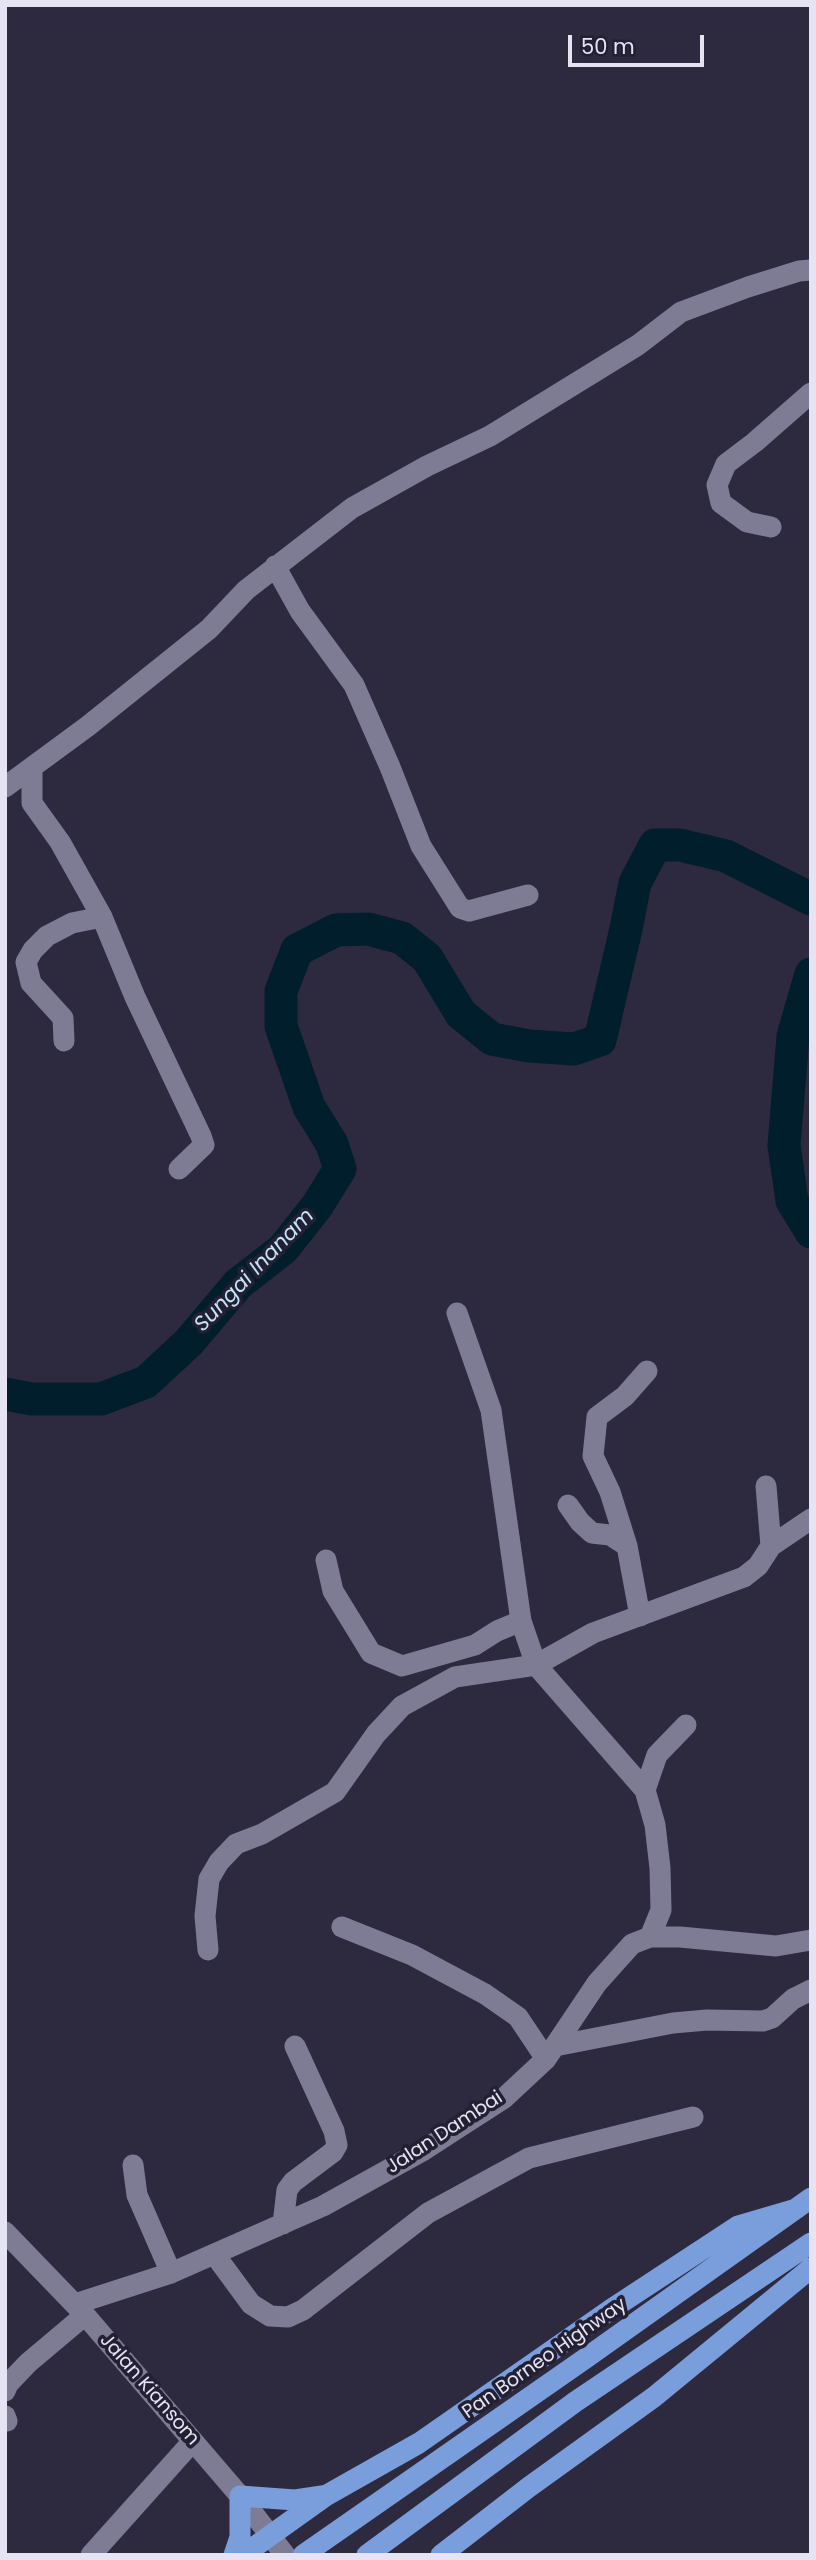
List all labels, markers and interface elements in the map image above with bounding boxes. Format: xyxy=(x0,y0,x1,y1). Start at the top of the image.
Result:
scale bar xyxy=(571,21,708,65)
text: 50 m xyxy=(581,32,635,61)
water label: Sungai Inanam xyxy=(190,1204,320,1338)
street label: Jalan Dambai xyxy=(383,2087,507,2179)
street label: Pan Borneo Highway xyxy=(459,2294,631,2424)
street label: Jalan Kiansom xyxy=(94,2330,204,2450)

